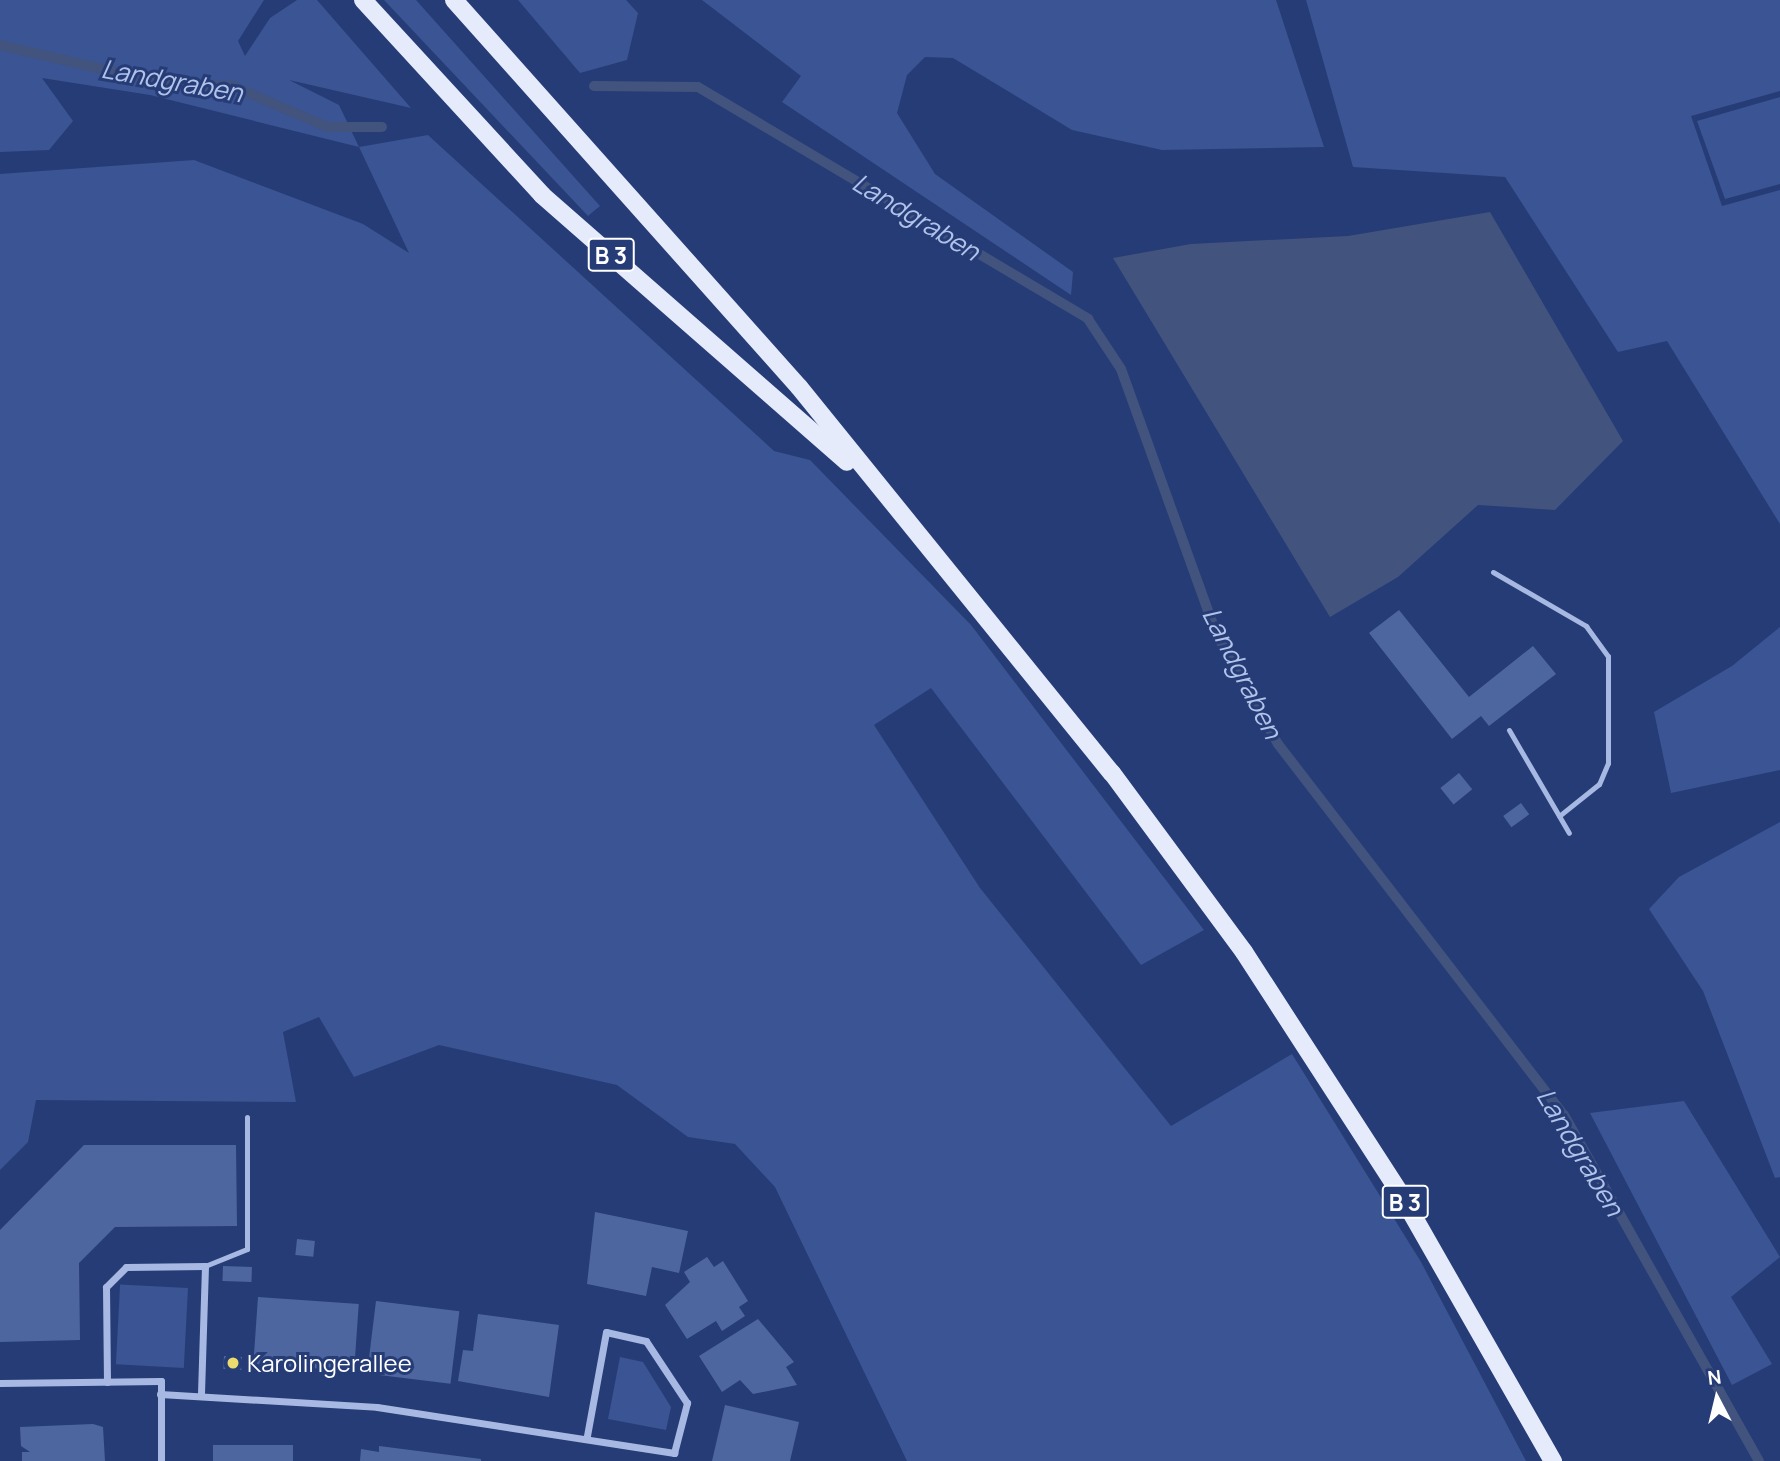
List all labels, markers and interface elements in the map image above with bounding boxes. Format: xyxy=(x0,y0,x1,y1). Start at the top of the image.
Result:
water label: Landgraben xyxy=(99,53,245,109)
water label: Landgraben xyxy=(847,167,985,267)
road number: B 3 xyxy=(586,236,636,274)
water label: Landgraben xyxy=(1196,602,1288,744)
water label: Landgraben xyxy=(1530,1083,1630,1221)
road number: B 3 xyxy=(1380,1182,1430,1222)
place label: Karolingerallee xyxy=(247,1349,412,1377)
marker: Karolingerallee xyxy=(225,1355,241,1371)
north arrow xyxy=(1682,1363,1752,1433)
text: N xyxy=(1706,1363,1723,1391)

